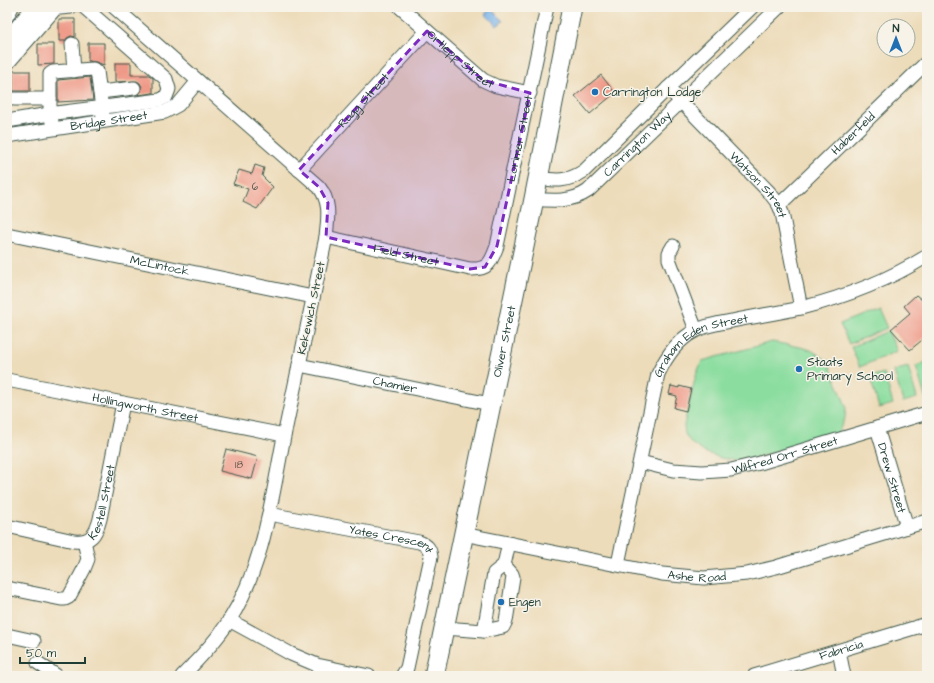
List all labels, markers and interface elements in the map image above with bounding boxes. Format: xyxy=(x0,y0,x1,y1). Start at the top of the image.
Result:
north arrow xyxy=(876,18,916,58)
text: N xyxy=(893,21,900,36)
street label: Ortlepp Street xyxy=(423,26,497,93)
street label: Rugg Street xyxy=(334,69,393,132)
place label: Carrington Lodge xyxy=(603,84,702,102)
marker: Carrington Lodge xyxy=(590,87,600,97)
street label: Lorimer Street xyxy=(503,94,537,183)
street label: Bridge Street xyxy=(69,107,149,135)
street label: Carrington Way xyxy=(600,107,676,181)
street label: Haberfeld xyxy=(828,109,879,159)
street label: Watson Street xyxy=(725,148,791,219)
house number: 6 xyxy=(252,180,259,194)
street label: Field Street xyxy=(372,240,440,271)
street label: McLintock xyxy=(128,252,192,280)
street label: Kekewich Street xyxy=(293,260,330,356)
street label: Oliver Street xyxy=(489,304,520,379)
street label: Graham Eden Street xyxy=(650,310,750,380)
place label: Staats Primary School xyxy=(807,354,893,386)
marker: Staats Primary School xyxy=(794,364,804,374)
street label: Chamier xyxy=(371,372,419,398)
street label: Hollingworth Street xyxy=(91,389,200,427)
street label: Wilfred Orr Street xyxy=(730,432,840,478)
street label: Drew Street xyxy=(873,441,910,515)
house number: 18 xyxy=(235,458,243,472)
street label: Kestell Street xyxy=(84,463,120,544)
street label: Yates Crescent xyxy=(347,521,438,556)
street label: Ashe Road xyxy=(667,567,727,587)
place label: Engen xyxy=(509,594,541,612)
marker: Engen xyxy=(496,597,506,607)
street label: Fabricia xyxy=(817,636,865,665)
scale bar xyxy=(20,639,85,665)
text: 50 m xyxy=(26,645,57,662)

